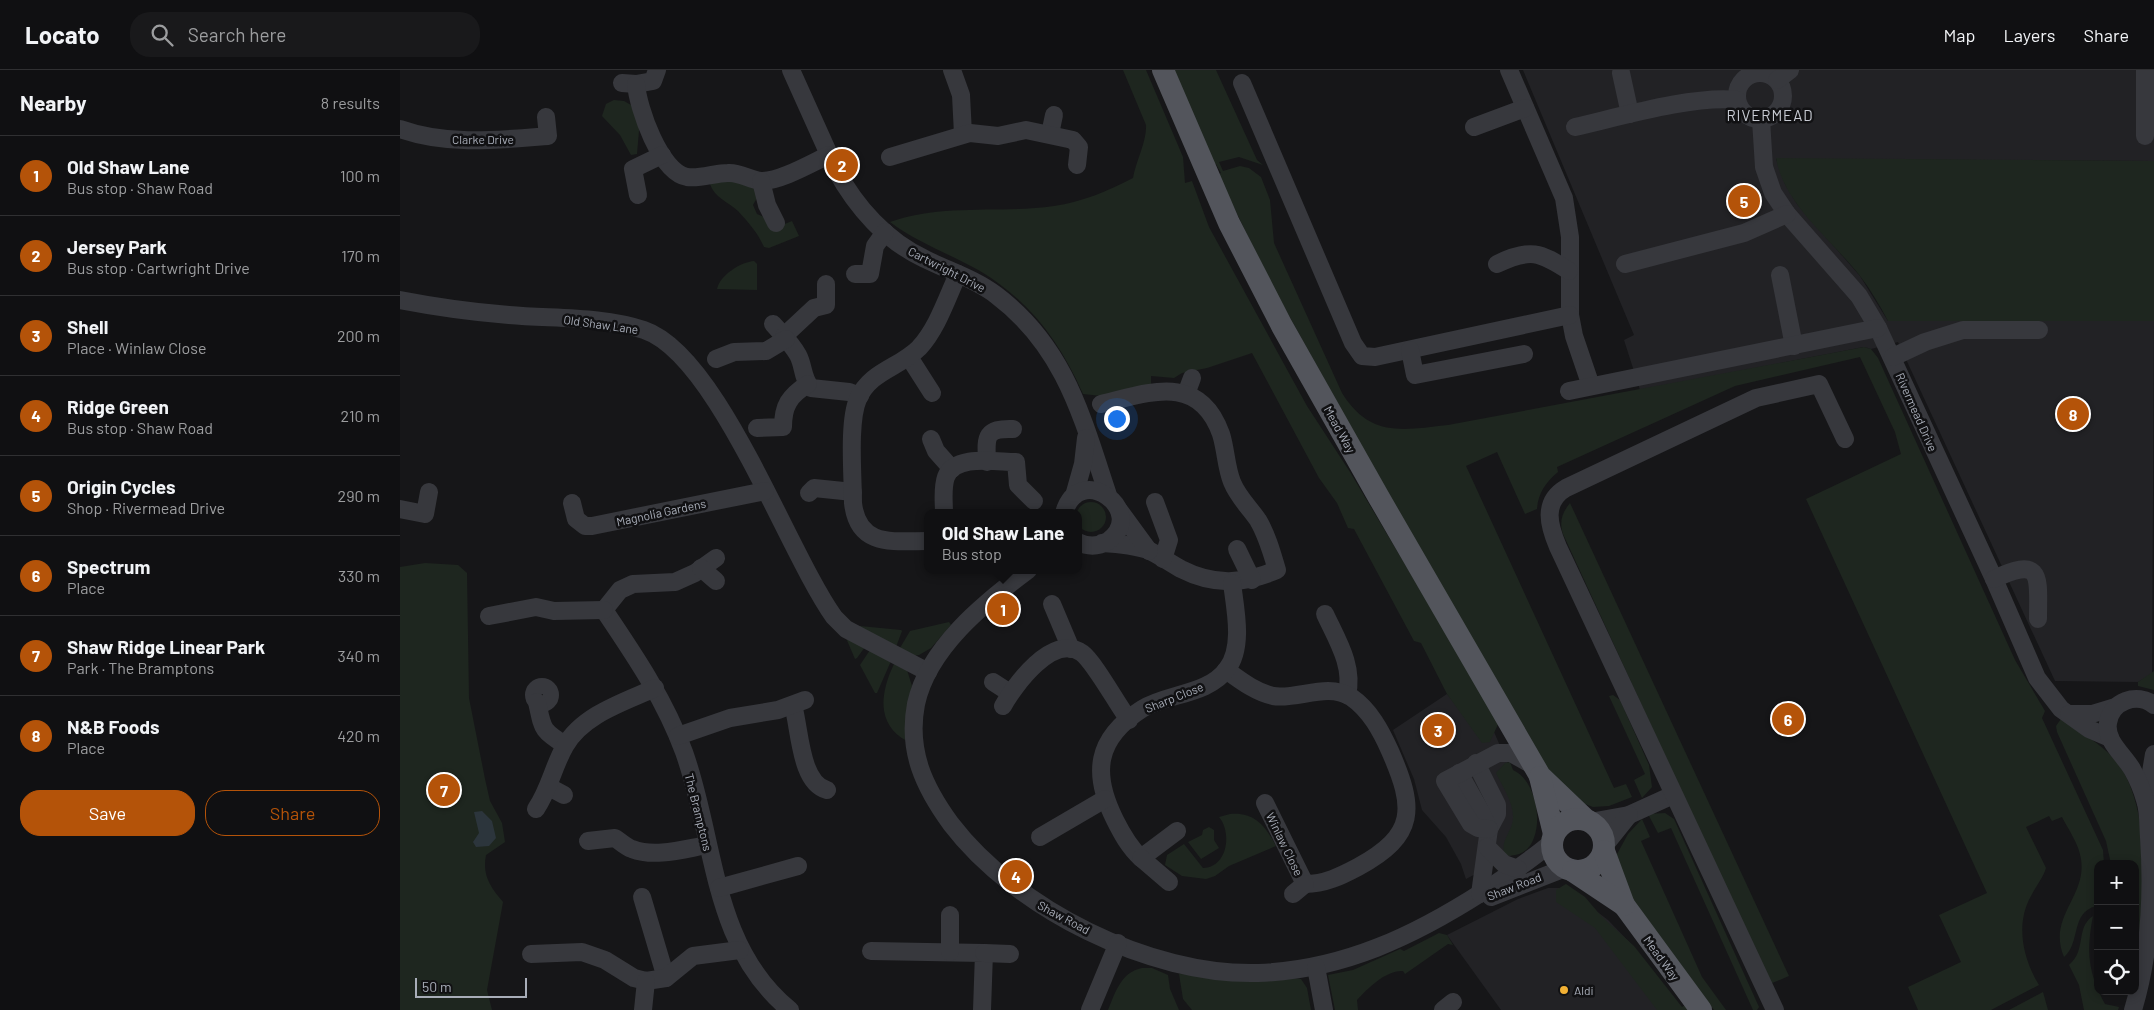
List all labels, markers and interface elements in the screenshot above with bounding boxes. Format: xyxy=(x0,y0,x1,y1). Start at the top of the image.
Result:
search box xyxy=(130,12,480,57)
text: Locato xyxy=(25,20,100,49)
icon: search xyxy=(148,21,176,49)
text: Search here xyxy=(188,23,286,46)
text: Map xyxy=(1943,24,1975,46)
text: Layers xyxy=(2003,24,2056,46)
text: Share xyxy=(2084,24,2129,46)
text: Nearby xyxy=(20,90,86,115)
text: 8 results xyxy=(321,93,380,112)
district label: RIVERMEAD xyxy=(1726,106,1814,124)
street label: Clarke Drive xyxy=(452,132,514,146)
pin: 2 xyxy=(826,146,858,184)
text: Old Shaw Lane xyxy=(67,155,190,178)
text: 1 xyxy=(33,166,39,185)
text: 100 m xyxy=(340,166,380,185)
text: Bus stop · Shaw Road xyxy=(67,178,213,197)
pin: 5 xyxy=(1728,182,1760,220)
text: Jersey Park xyxy=(67,235,167,258)
street label: Cartwright Drive xyxy=(906,244,988,294)
text: 2 xyxy=(32,246,40,265)
text: 170 m xyxy=(341,246,380,265)
text: Bus stop · Cartwright Drive xyxy=(67,258,250,277)
street label: Old Shaw Lane xyxy=(563,312,639,336)
text: Shell xyxy=(67,315,108,338)
text: 3 xyxy=(32,326,40,345)
text: 200 m xyxy=(337,326,380,345)
text: Place · Winlaw Close xyxy=(67,338,206,357)
street label: Rivermead Drive xyxy=(1893,370,1941,454)
text: Ridge Green xyxy=(67,395,169,418)
pin: 8 xyxy=(2057,395,2089,433)
street label: Mead Way xyxy=(1321,403,1359,455)
text: 4 xyxy=(31,406,41,425)
text: 210 m xyxy=(341,406,380,425)
your location xyxy=(1104,406,1130,432)
text: Bus stop · Shaw Road xyxy=(67,418,213,437)
text: Origin Cycles xyxy=(67,475,176,498)
text: 5 xyxy=(32,486,40,505)
text: 290 m xyxy=(338,486,380,505)
street label: Magnolia Gardens xyxy=(615,496,707,528)
text: Shop · Rivermead Drive xyxy=(67,498,225,517)
popup xyxy=(924,509,1082,574)
text: Old Shaw Lane xyxy=(942,521,1064,544)
text: Bus stop xyxy=(942,544,1002,563)
text: Spectrum xyxy=(67,555,150,578)
text: 6 xyxy=(32,566,40,585)
text: 330 m xyxy=(338,566,380,585)
text: Place xyxy=(67,578,105,597)
pin: 1 xyxy=(987,590,1019,628)
text: Shaw Ridge Linear Park xyxy=(67,635,265,658)
text: 7 xyxy=(32,646,40,665)
text: 340 m xyxy=(337,646,380,665)
text: Park · The Bramptons xyxy=(67,658,214,677)
street label: Sharp Close xyxy=(1143,679,1205,715)
pin: 6 xyxy=(1772,700,1804,738)
pin: 3 xyxy=(1422,711,1454,749)
text: N&B Foods xyxy=(67,715,160,738)
text: 8 xyxy=(32,726,40,745)
text: 420 m xyxy=(337,726,380,745)
text: Place xyxy=(67,738,105,757)
pin: 7 xyxy=(428,771,460,809)
street label: The Bramptons xyxy=(683,772,715,852)
button: Save xyxy=(20,790,195,836)
button: Share xyxy=(205,790,380,836)
street label: Winlaw Close xyxy=(1264,810,1306,878)
pin: 4 xyxy=(1000,857,1032,895)
map controls xyxy=(2094,860,2139,995)
button: + xyxy=(2094,860,2139,905)
street label: Shaw Road xyxy=(1485,869,1543,903)
street label: Shaw Road xyxy=(1035,897,1093,937)
button: − xyxy=(2094,905,2139,950)
street label: Mead Way xyxy=(1641,933,1683,983)
button: locate xyxy=(2094,950,2139,995)
scale bar xyxy=(415,975,528,998)
text: 50 m xyxy=(422,978,451,995)
place label: Aldi xyxy=(1574,983,1594,997)
marker: Aldi xyxy=(1558,984,1570,996)

